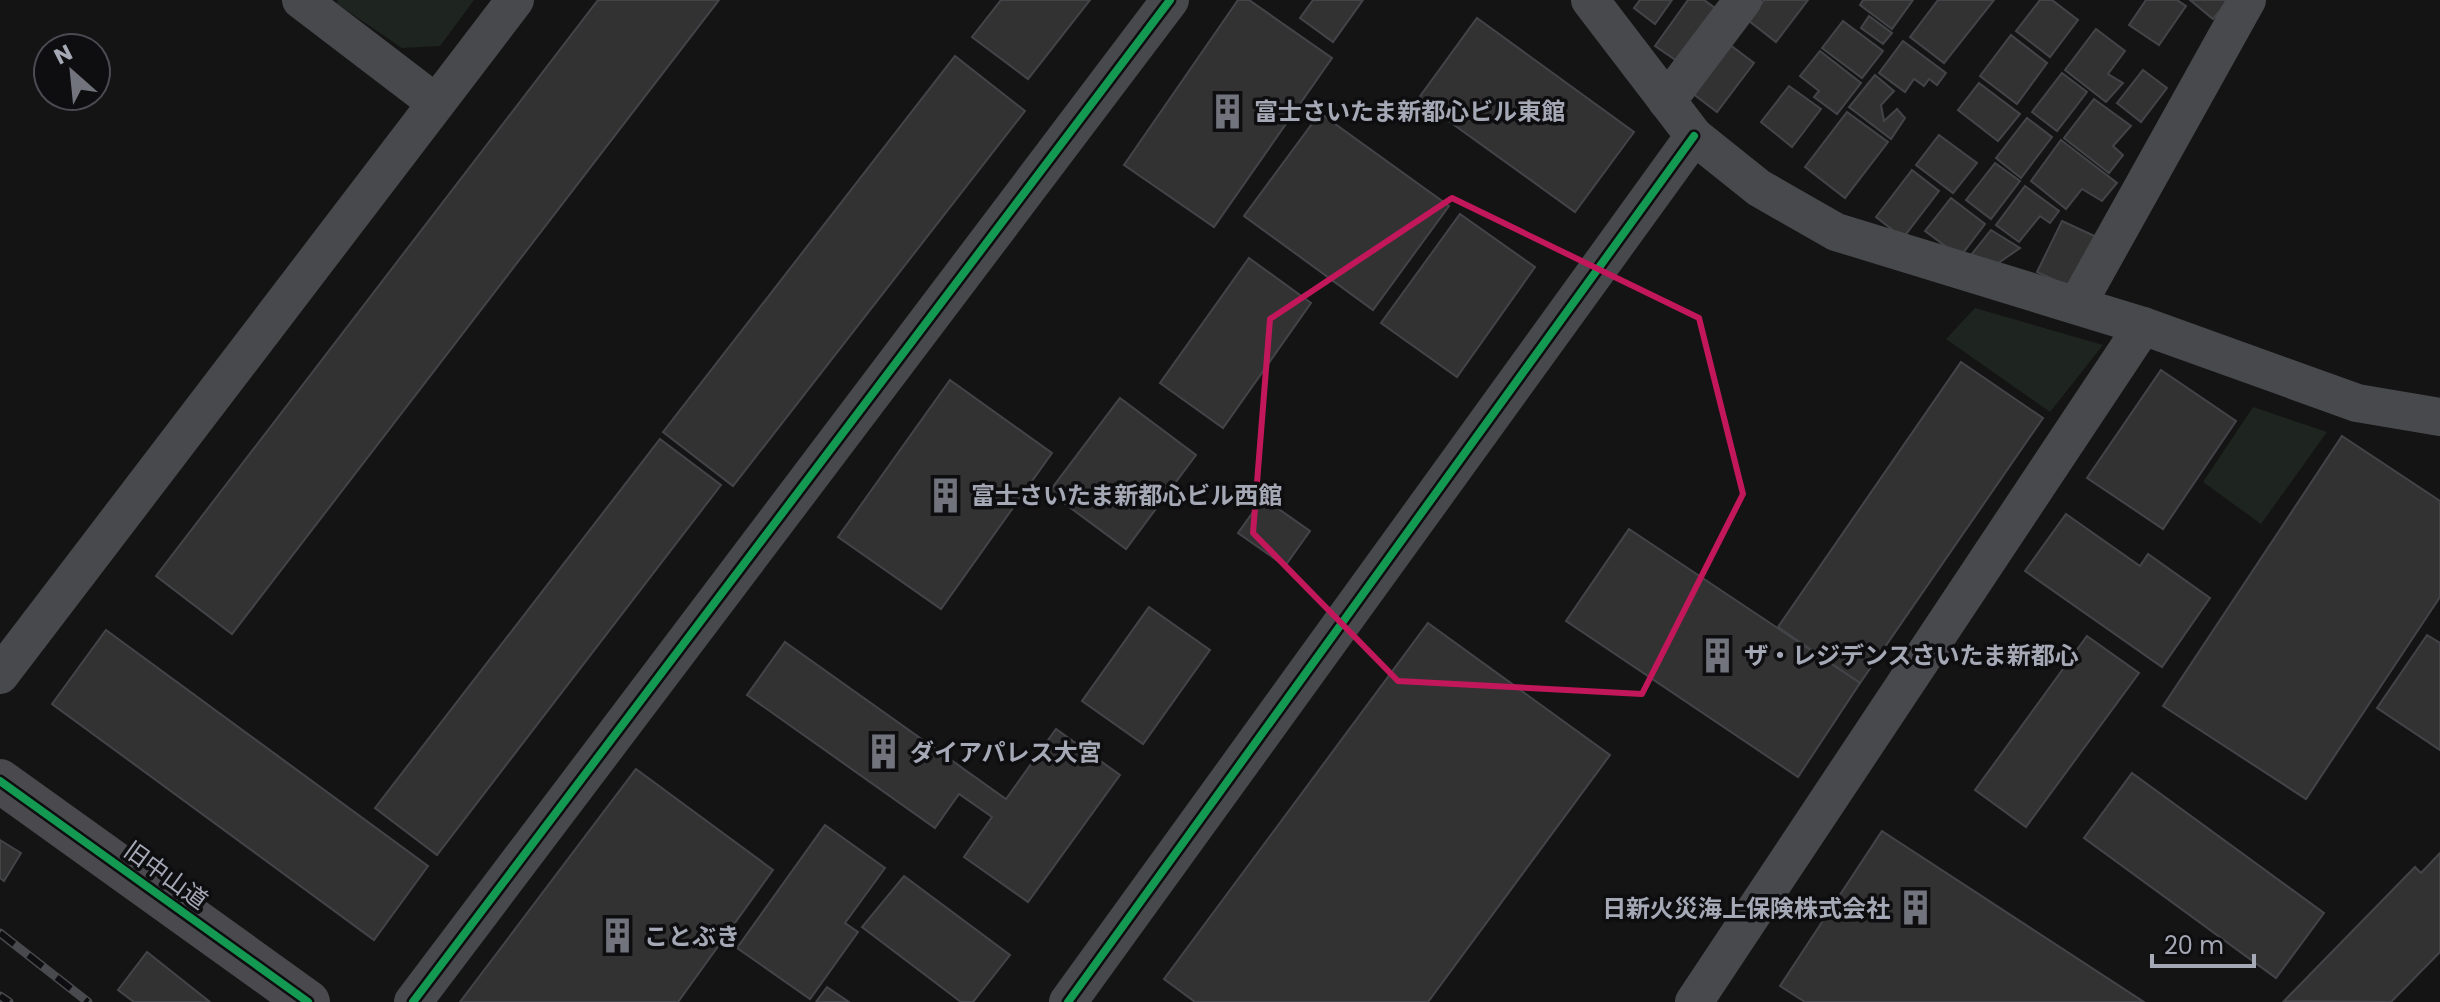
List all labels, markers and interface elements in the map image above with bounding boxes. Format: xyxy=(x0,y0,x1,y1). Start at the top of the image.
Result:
north arrow xyxy=(32,32,112,112)
text: N xyxy=(49,37,78,72)
building icon: 富士さいたま新都心ビル東館 xyxy=(1209,92,1247,130)
place label: 富士さいたま新都心ビル東館 xyxy=(1254,95,1565,128)
building icon: 富士さいたま新都心ビル西館 xyxy=(926,476,964,514)
place label: 富士さいたま新都心ビル西館 xyxy=(971,479,1282,512)
building icon: ザ・レジデンスさいたま新都心 xyxy=(1699,636,1737,674)
place label: ザ・レジデンスさいたま新都心 xyxy=(1744,639,2079,672)
building icon: ダイアパレス大宮 xyxy=(865,733,903,771)
place label: ダイアパレス大宮 xyxy=(910,736,1102,769)
street label: 旧中山道 xyxy=(117,833,215,917)
building icon: 日新火災海上保険株式会社 xyxy=(1897,889,1935,927)
place label: 日新火災海上保険株式会社 xyxy=(1602,892,1890,925)
building icon: ことぶき xyxy=(599,917,637,955)
scale bar xyxy=(2152,918,2254,968)
place label: ことぶき xyxy=(644,920,740,953)
text: 20 m xyxy=(2164,929,2224,962)

